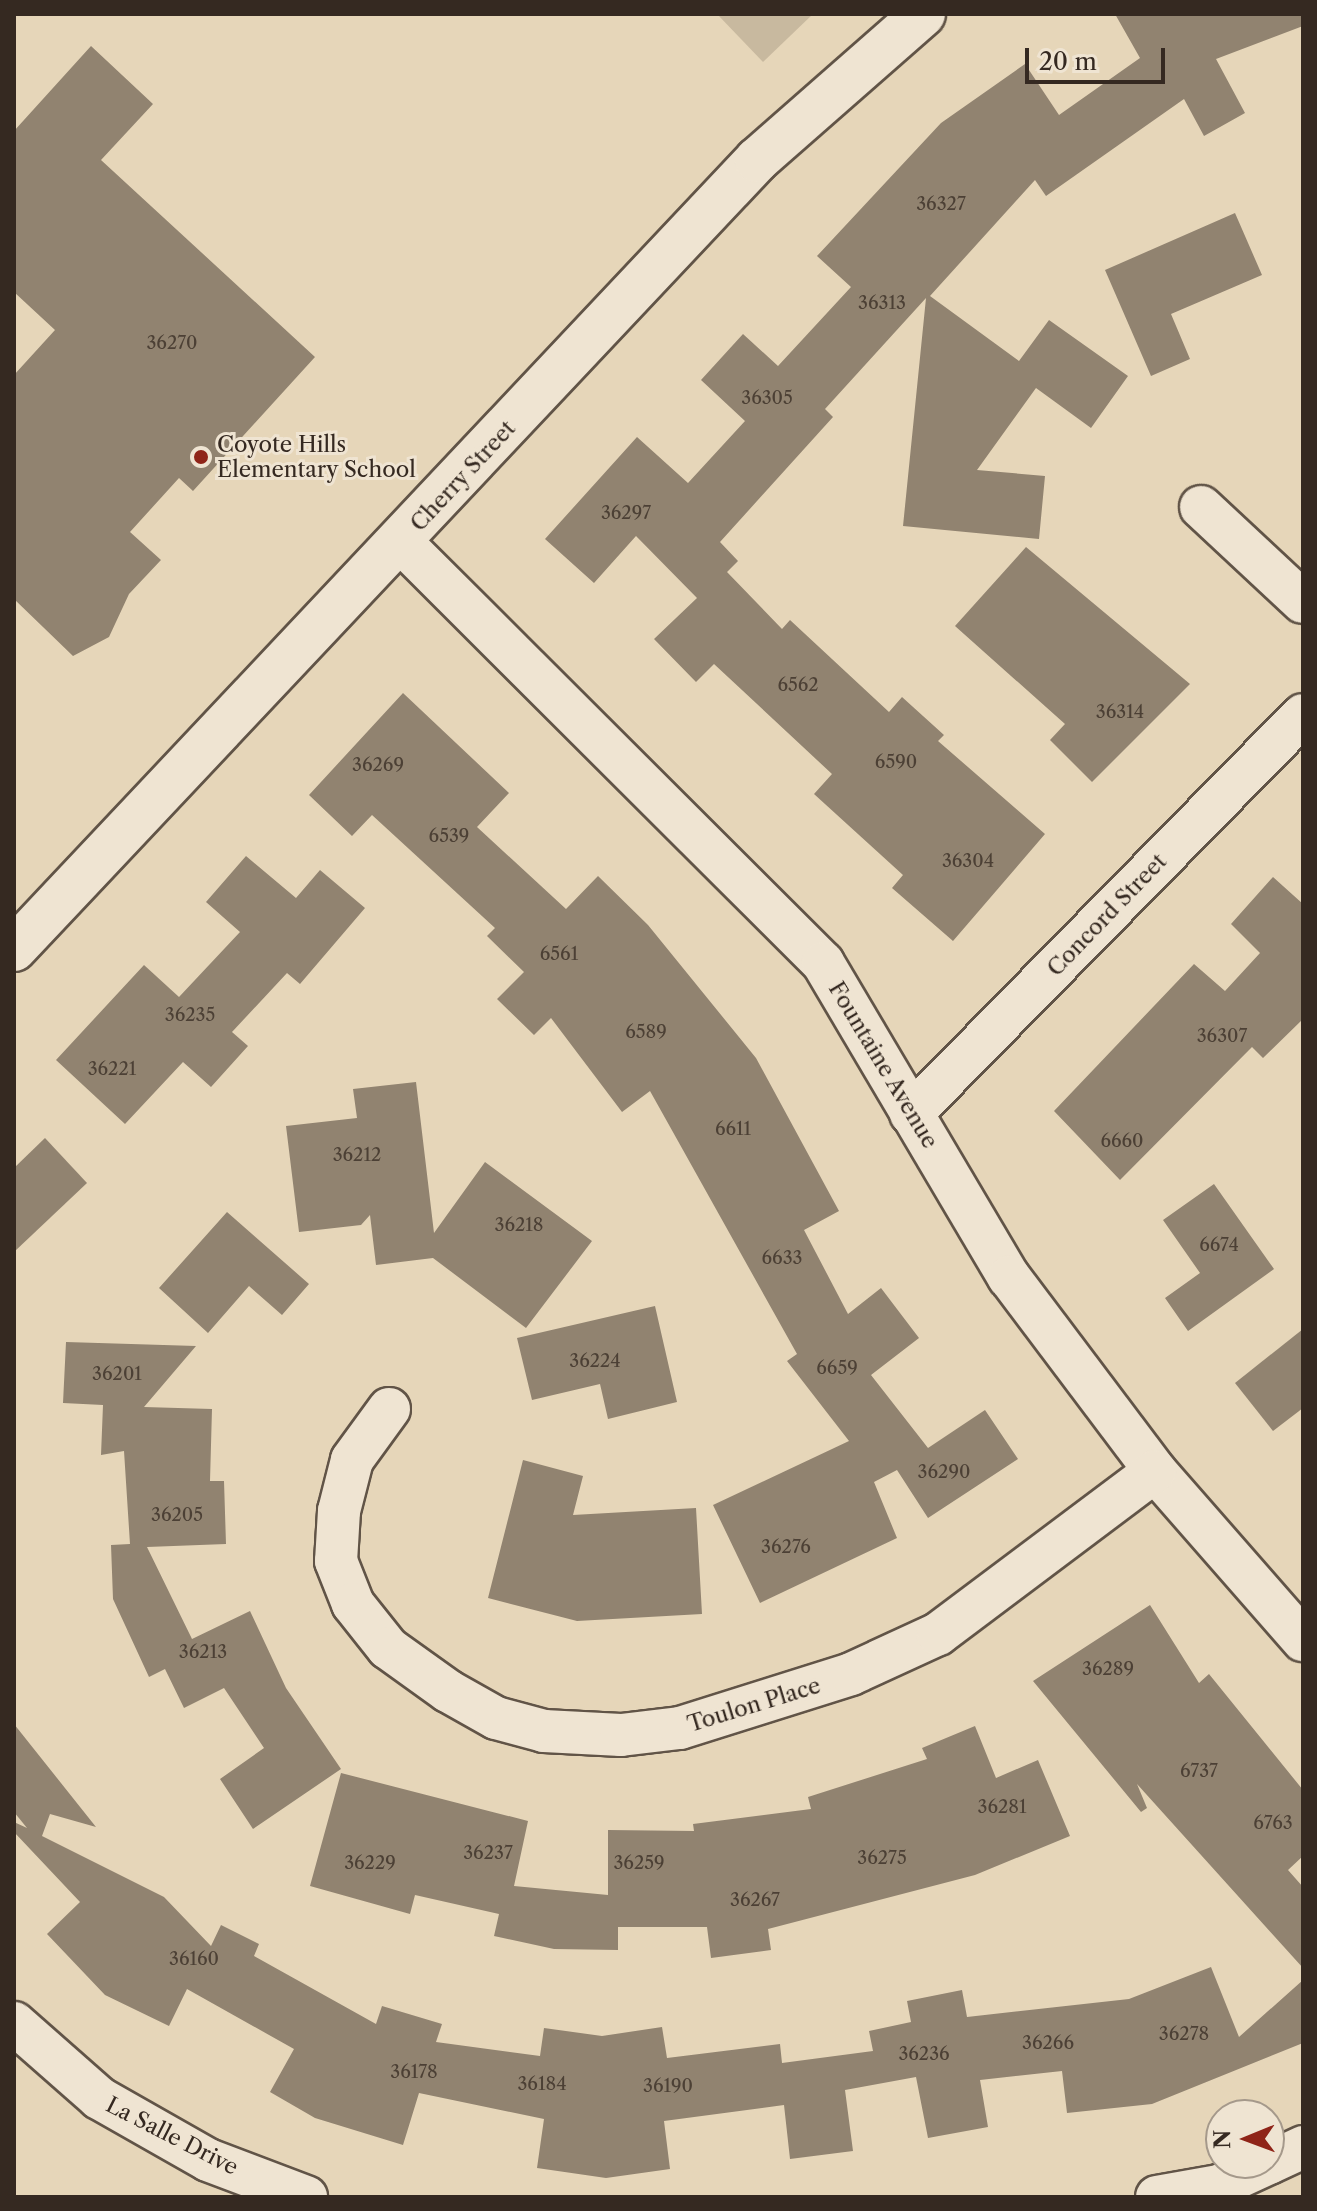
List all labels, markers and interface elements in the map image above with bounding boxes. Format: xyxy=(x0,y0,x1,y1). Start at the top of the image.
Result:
scale bar xyxy=(1029,32,1169,82)
text: 20 m xyxy=(1039,47,1097,76)
house number: 36327 xyxy=(916,193,966,215)
house number: 36313 xyxy=(858,292,906,314)
house number: 36270 xyxy=(146,332,198,354)
house number: 36305 xyxy=(741,387,793,409)
street label: Cherry Street xyxy=(405,415,521,537)
place label: Coyote Hills Elementary School xyxy=(217,431,416,482)
marker: Coyote Hills Elementary School xyxy=(192,448,210,466)
house number: 36297 xyxy=(601,502,651,524)
house number: 6562 xyxy=(777,674,819,696)
house number: 36314 xyxy=(1096,701,1144,723)
house number: 6590 xyxy=(875,751,917,773)
house number: 36269 xyxy=(352,754,404,776)
house number: 6539 xyxy=(429,825,469,847)
street label: Concord Street xyxy=(1042,848,1172,982)
house number: 36304 xyxy=(942,850,994,872)
house number: 6561 xyxy=(540,943,578,965)
street label: Fountaine Avenue xyxy=(823,977,943,1153)
house number: 36235 xyxy=(165,1004,215,1026)
house number: 6589 xyxy=(625,1021,667,1043)
house number: 36307 xyxy=(1197,1025,1247,1047)
house number: 36221 xyxy=(88,1058,136,1080)
house number: 6611 xyxy=(715,1118,751,1140)
house number: 6660 xyxy=(1100,1130,1144,1152)
house number: 36212 xyxy=(333,1144,381,1166)
house number: 36218 xyxy=(494,1214,544,1236)
house number: 6674 xyxy=(1199,1234,1239,1256)
house number: 6633 xyxy=(762,1247,802,1269)
house number: 36224 xyxy=(569,1350,621,1372)
house number: 6659 xyxy=(816,1357,858,1379)
house number: 36201 xyxy=(92,1363,142,1385)
house number: 36290 xyxy=(918,1461,970,1483)
house number: 36205 xyxy=(151,1504,203,1526)
house number: 36276 xyxy=(761,1536,811,1558)
house number: 36213 xyxy=(179,1641,227,1663)
house number: 36289 xyxy=(1082,1658,1134,1680)
street label: Toulon Place xyxy=(684,1672,824,1738)
house number: 6737 xyxy=(1180,1760,1218,1782)
house number: 36281 xyxy=(977,1796,1027,1818)
house number: 6763 xyxy=(1253,1812,1293,1834)
house number: 36237 xyxy=(463,1842,513,1864)
house number: 36275 xyxy=(857,1847,907,1869)
house number: 36229 xyxy=(344,1852,396,1874)
house number: 36259 xyxy=(613,1852,665,1874)
house number: 36267 xyxy=(730,1889,780,1911)
house number: 36160 xyxy=(169,1948,219,1970)
house number: 36278 xyxy=(1159,2023,1209,2045)
house number: 36266 xyxy=(1022,2032,1074,2054)
house number: 36236 xyxy=(898,2043,950,2065)
house number: 36178 xyxy=(390,2061,438,2083)
house number: 36184 xyxy=(517,2073,567,2095)
house number: 36190 xyxy=(643,2075,693,2097)
street label: La Salle Drive xyxy=(101,2091,243,2181)
north arrow xyxy=(1205,2099,1285,2179)
text: N xyxy=(1209,2130,1236,2149)

